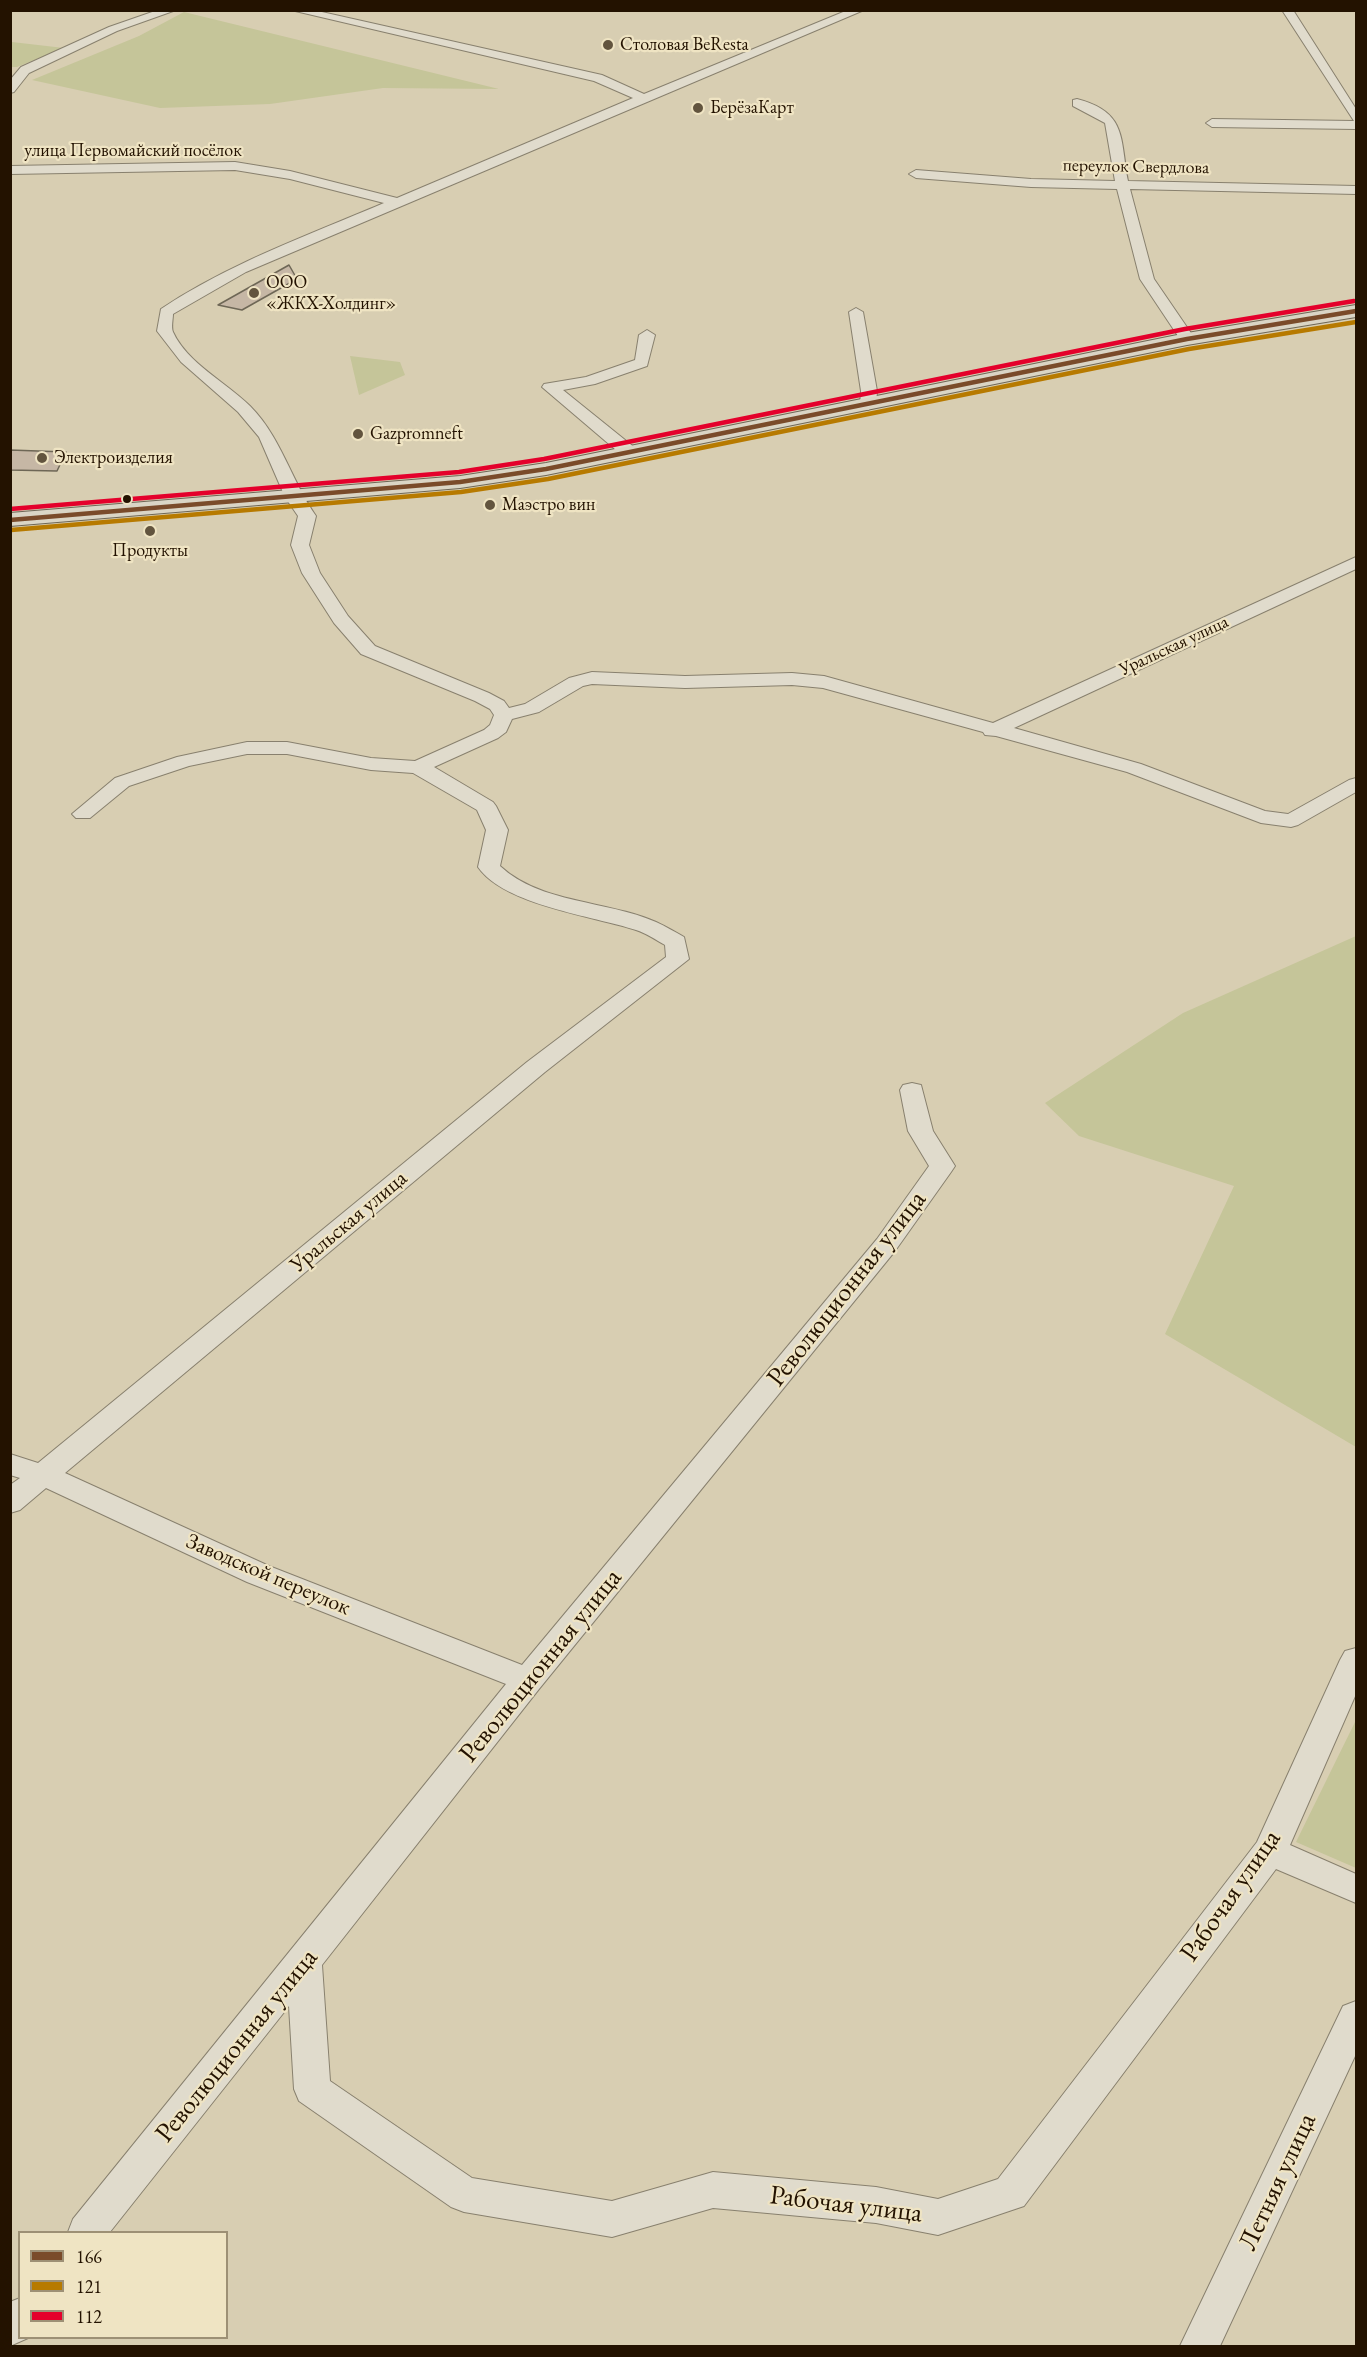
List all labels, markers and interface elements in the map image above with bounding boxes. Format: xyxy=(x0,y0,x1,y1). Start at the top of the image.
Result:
place label: Столовая BeResta xyxy=(620,34,749,56)
marker: Столовая BeResta xyxy=(601,38,615,52)
place label: БерёзаКарт xyxy=(710,97,794,119)
marker: БерёзаКарт xyxy=(691,101,705,115)
street label: улица Первомайский посёлок xyxy=(24,140,242,162)
street label: переулок Свердлова xyxy=(1063,155,1209,179)
place label: ООО «ЖКХ-Холдинг» xyxy=(266,272,396,314)
marker: ООО «ЖКХ-Холдинг» xyxy=(247,286,261,300)
place label: Gazpromneft xyxy=(370,423,463,445)
marker: Gazpromneft xyxy=(351,427,365,441)
place label: Электроизделия xyxy=(54,447,173,469)
marker: Электроизделия xyxy=(35,451,49,465)
unlabelled marker xyxy=(121,493,133,505)
place label: Маэстро вин xyxy=(502,494,595,516)
marker: Маэстро вин xyxy=(483,498,497,512)
marker: Продукты xyxy=(143,524,157,538)
place label: Продукты xyxy=(112,540,188,562)
street label: Уральская улица xyxy=(1116,611,1232,681)
street label: Уральская улица xyxy=(285,1165,413,1279)
street label: Революционная улица xyxy=(760,1184,934,1394)
street label: Заводской переулок xyxy=(182,1528,354,1622)
street label: Революционная улица xyxy=(453,1563,629,1769)
street label: Рабочая улица xyxy=(1174,1824,1288,1968)
street label: Революционная улица xyxy=(149,1943,325,2149)
street label: Летняя улица xyxy=(1232,2108,1324,2256)
street label: Рабочая улица xyxy=(768,2180,924,2230)
legend xyxy=(18,2231,228,2339)
text: 166 xyxy=(76,2245,102,2268)
text: 121 xyxy=(76,2275,102,2298)
text: 112 xyxy=(76,2305,102,2328)

